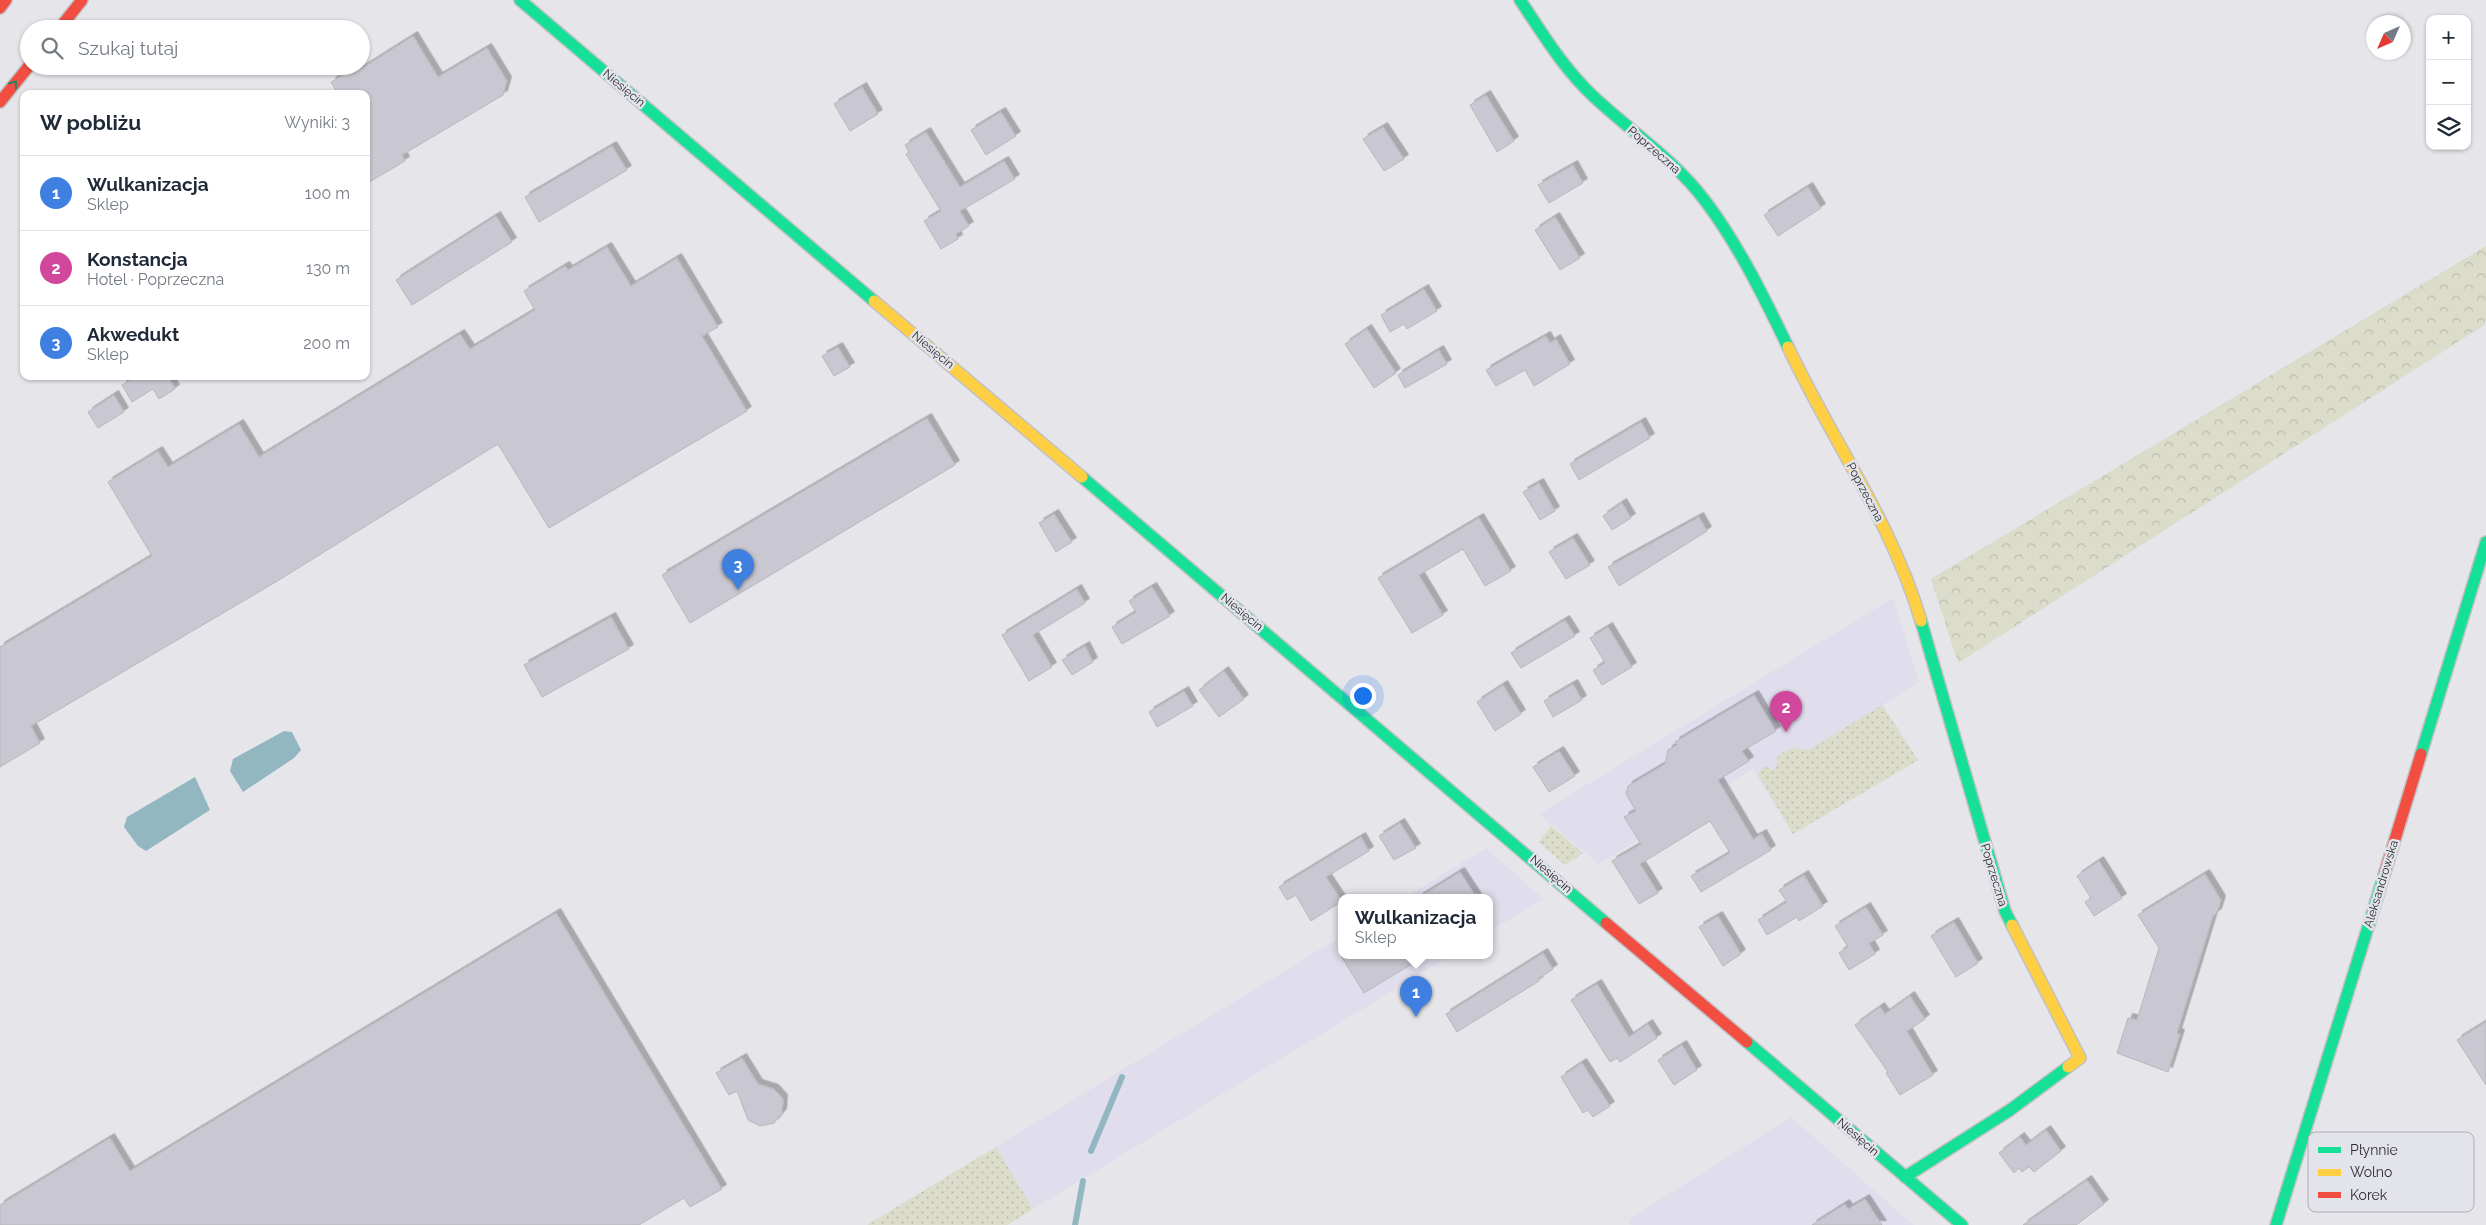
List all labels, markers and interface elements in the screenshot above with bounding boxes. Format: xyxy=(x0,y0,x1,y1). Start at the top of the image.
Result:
north arrow xyxy=(2366,15,2411,60)
map controls xyxy=(2426,15,2471,150)
button: + xyxy=(2426,15,2471,60)
search box xyxy=(20,20,370,75)
icon: search xyxy=(38,34,66,62)
text: Szukaj tutaj xyxy=(78,37,178,59)
button: − xyxy=(2426,60,2471,105)
street label: Niesięcin xyxy=(600,66,648,110)
one-way arrow xyxy=(9,81,17,90)
button: layers xyxy=(2426,105,2471,150)
text: W pobliżu xyxy=(40,110,141,135)
text: Wyniki: 3 xyxy=(284,113,350,132)
street label: Poprzeczna xyxy=(1625,123,1683,177)
text: Wulkanizacja xyxy=(87,173,209,195)
text: 1 xyxy=(52,184,60,203)
text: 100 m xyxy=(305,184,350,203)
text: Sklep xyxy=(87,195,129,214)
text: Konstancja xyxy=(87,248,188,270)
text: 2 xyxy=(51,259,61,278)
text: 130 m xyxy=(306,259,350,278)
text: Hotel · Poprzeczna xyxy=(87,270,224,289)
text: Akwedukt xyxy=(87,323,179,345)
street label: Niesięcin xyxy=(909,328,957,372)
text: 3 xyxy=(52,334,60,353)
text: 200 m xyxy=(303,334,350,353)
text: Sklep xyxy=(87,345,129,364)
street label: Poprzeczna xyxy=(1844,460,1886,524)
pin: 3 xyxy=(722,549,754,590)
street label: Niesięcin xyxy=(1218,590,1266,634)
your location xyxy=(1350,683,1376,709)
pin: 2 xyxy=(1770,691,1802,732)
street label: Aleksandrowska xyxy=(2361,839,2401,929)
street label: Poprzeczna xyxy=(1978,842,2010,908)
street label: Niesięcin xyxy=(1527,852,1575,896)
popup xyxy=(1338,894,1493,959)
text: Wulkanizacja xyxy=(1355,906,1476,928)
text: Sklep xyxy=(1355,928,1397,947)
pin: 1 xyxy=(1400,976,1432,1017)
street label: Niesięcin xyxy=(1834,1115,1882,1159)
legend xyxy=(2308,1132,2474,1212)
text: Płynnie xyxy=(2350,1142,2398,1158)
text: Wolno xyxy=(2350,1164,2392,1180)
text: Korek xyxy=(2350,1187,2388,1203)

